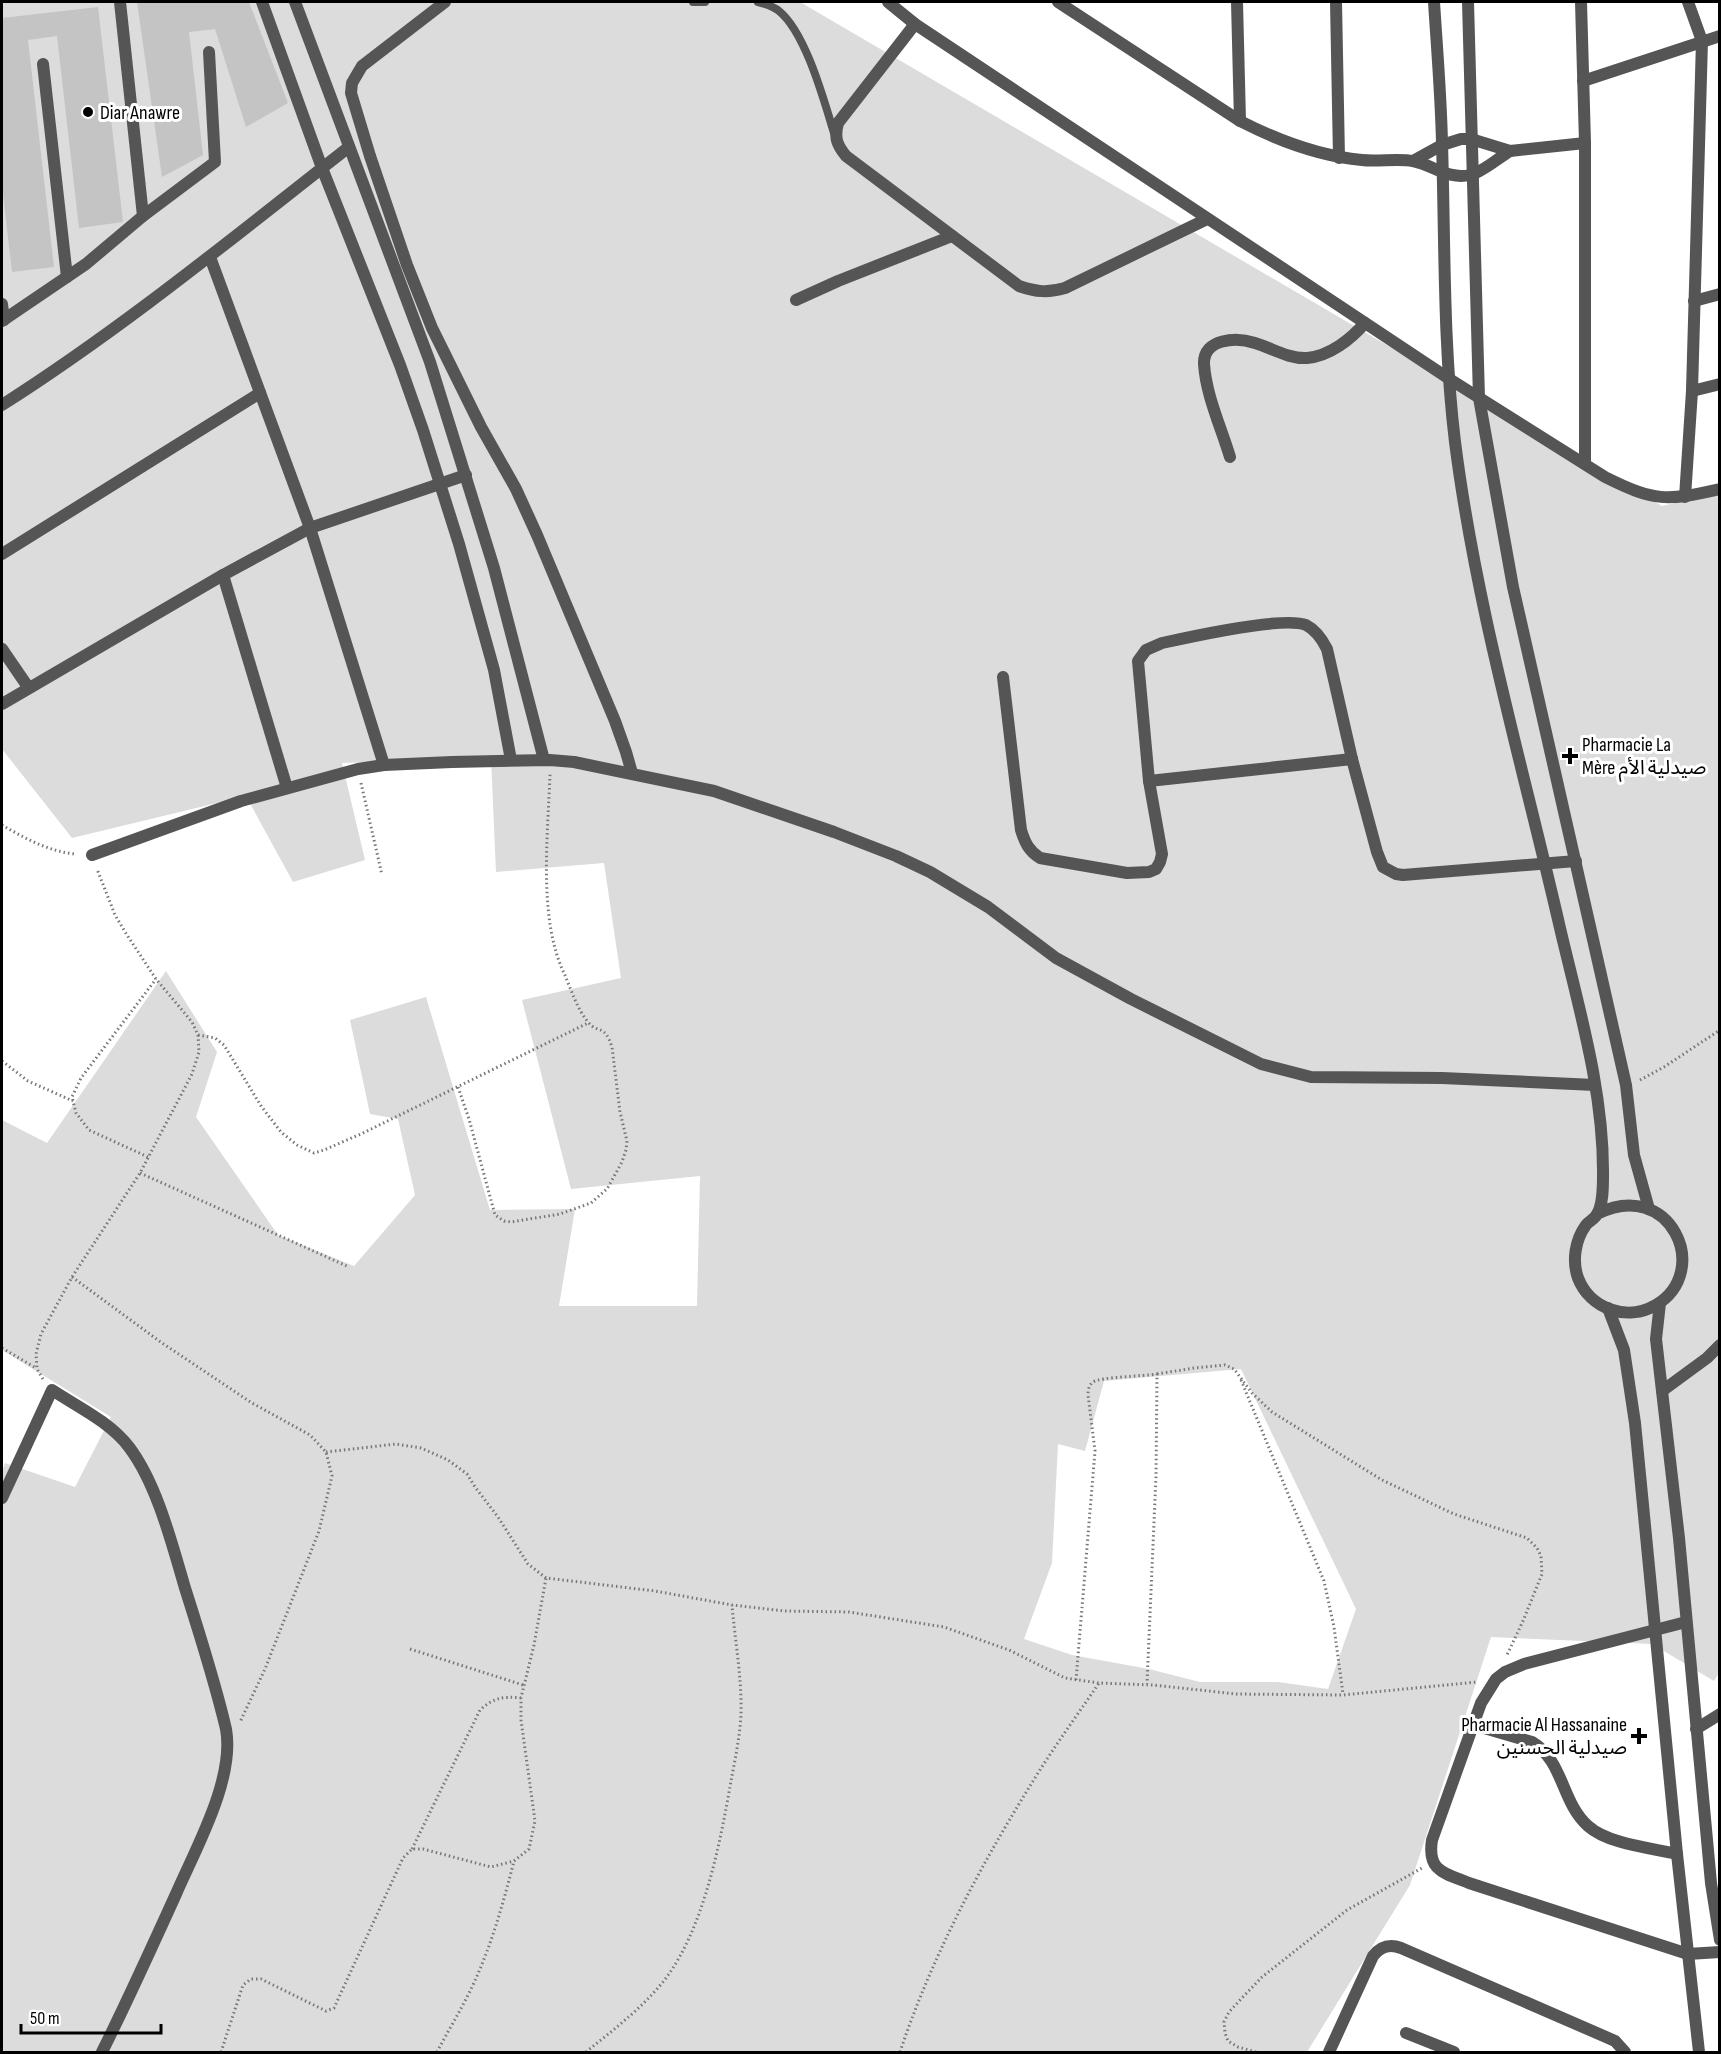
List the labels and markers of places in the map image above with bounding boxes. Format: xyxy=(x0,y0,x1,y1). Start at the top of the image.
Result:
place label: Diar Anawre xyxy=(100,101,180,125)
marker: Diar Anawre xyxy=(81,105,95,119)
place label: Pharmacie La Mère صيدلية الأم xyxy=(1582,733,1706,782)
marker: Pharmacie La Mère صيدلية الأم xyxy=(1563,749,1577,763)
place label: Pharmacie Al Hassanaine صيدلية الحسنين xyxy=(1461,1713,1627,1760)
marker: Pharmacie Al Hassanaine صيدلية الحسنين xyxy=(1632,1729,1646,1743)

